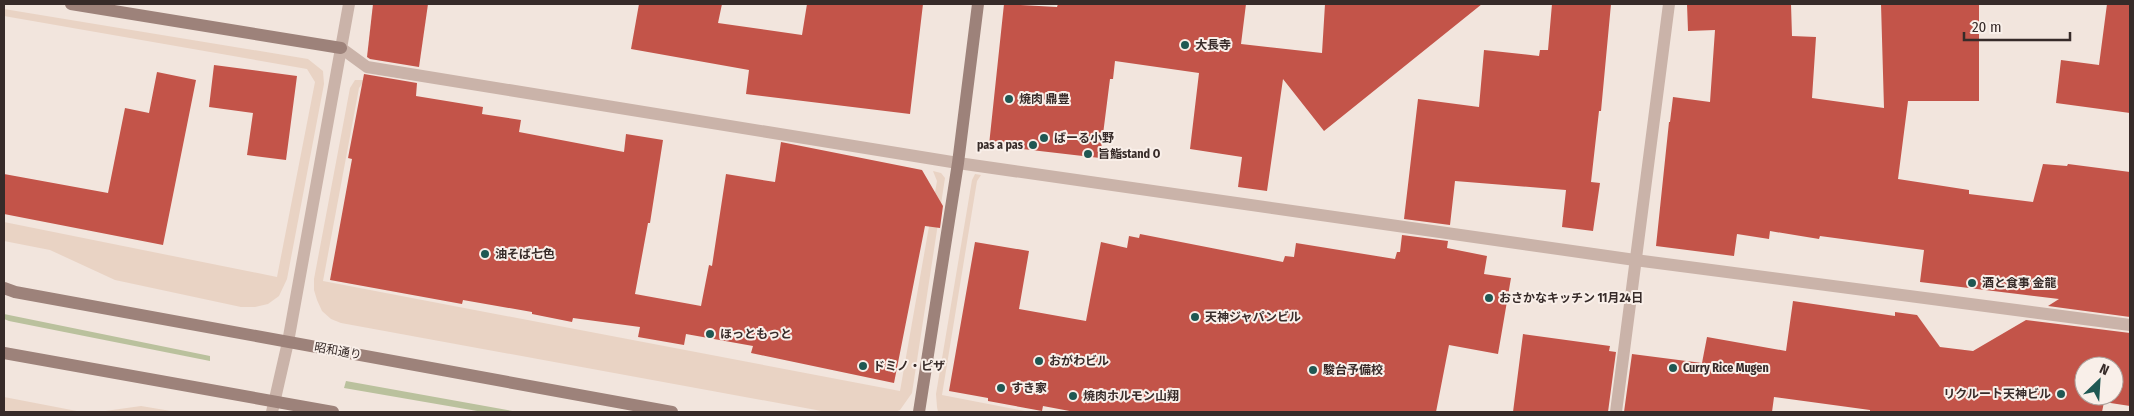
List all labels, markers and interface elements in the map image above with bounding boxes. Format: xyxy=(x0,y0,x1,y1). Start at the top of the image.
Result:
scale bar xyxy=(1964,10,2070,42)
text: 20 m xyxy=(1972,18,2002,36)
place label: 大長寺 xyxy=(1195,38,1231,52)
marker: 大長寺 xyxy=(1179,39,1191,51)
place label: 焼肉 鼎豊 xyxy=(1019,92,1070,106)
marker: 焼肉 鼎豊 xyxy=(1003,93,1015,105)
place label: ばーる小野 xyxy=(1054,131,1114,145)
marker: ばーる小野 xyxy=(1038,132,1050,144)
place label: pas a pas xyxy=(977,138,1024,152)
marker: pas a pas xyxy=(1027,139,1039,151)
place label: 旨鮨stand O xyxy=(1098,147,1161,161)
marker: 旨鮨stand O xyxy=(1082,148,1094,160)
place label: 油そば七色 xyxy=(495,247,555,261)
marker: 油そば七色 xyxy=(479,248,491,260)
place label: 酒と食事 金龍 xyxy=(1982,276,2057,290)
marker: 酒と食事 金龍 xyxy=(1966,277,1978,289)
place label: おさかなキッチン 11月24日 xyxy=(1499,291,1643,305)
marker: おさかなキッチン 11月24日 xyxy=(1483,292,1495,304)
place label: 天神ジャパンビル xyxy=(1205,310,1301,324)
marker: 天神ジャパンビル xyxy=(1189,311,1201,323)
place label: ほっともっと xyxy=(720,327,792,341)
marker: ほっともっと xyxy=(704,328,716,340)
street label: 昭和通り xyxy=(313,340,363,362)
place label: おがわビル xyxy=(1049,354,1109,368)
marker: おがわビル xyxy=(1033,355,1045,367)
north arrow xyxy=(2074,356,2124,406)
place label: ドミノ・ピザ xyxy=(873,359,945,373)
marker: ドミノ・ピザ xyxy=(857,360,869,372)
text: N xyxy=(2097,360,2112,379)
place label: Curry Rice Mugen xyxy=(1683,361,1769,375)
marker: Curry Rice Mugen xyxy=(1667,362,1679,374)
place label: 駿台予備校 xyxy=(1323,363,1383,377)
marker: 駿台予備校 xyxy=(1307,364,1319,376)
place label: すき家 xyxy=(1011,381,1047,395)
marker: すき家 xyxy=(995,382,1007,394)
place label: リクルート天神ビル xyxy=(1943,387,2051,401)
marker: リクルート天神ビル xyxy=(2055,388,2067,400)
place label: 焼肉ホルモン山翔 xyxy=(1083,389,1179,403)
marker: 焼肉ホルモン山翔 xyxy=(1067,390,1079,402)

